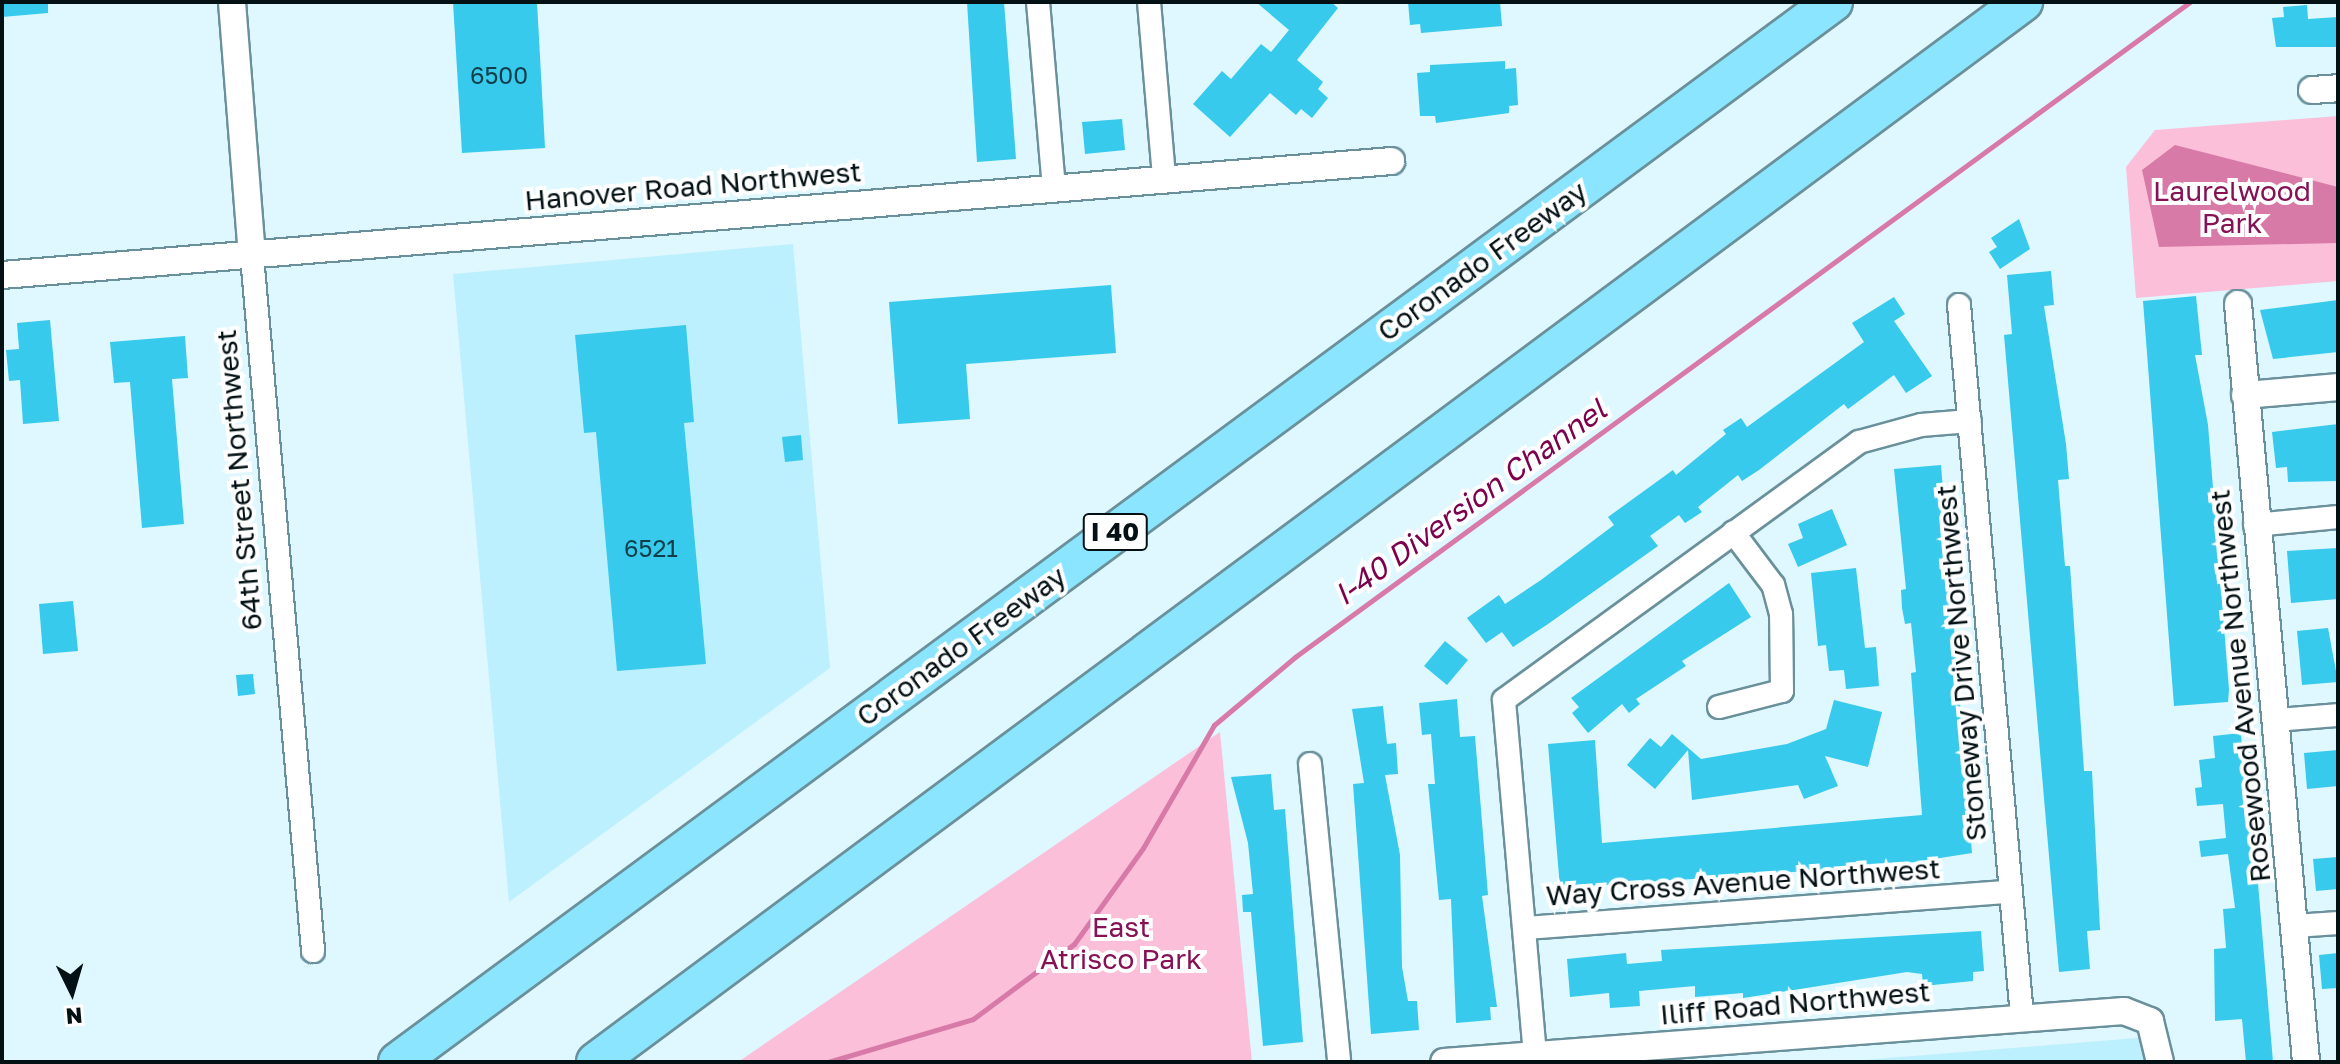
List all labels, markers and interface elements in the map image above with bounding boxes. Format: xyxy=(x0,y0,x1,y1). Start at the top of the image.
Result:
house number: 6500 xyxy=(470,61,528,89)
street label: Hanover Road Northwest xyxy=(523,155,863,217)
street label: Coronado Freeway xyxy=(1371,174,1593,348)
park label: Laurelwood Park xyxy=(2153,174,2311,240)
street label: 64th Street Northwest xyxy=(209,328,269,632)
water label: I-40 Diversion Channel xyxy=(1327,391,1613,613)
street label: Stoneway Drive Northwest xyxy=(1929,484,1993,842)
street label: Rosewood Avenue Northwest xyxy=(2203,488,2277,884)
road number: I 40 xyxy=(1081,510,1149,554)
house number: 6521 xyxy=(624,534,678,562)
street label: Coronado Freeway xyxy=(850,559,1072,733)
street label: Way Cross Avenue Northwest xyxy=(1545,851,1941,913)
park label: East Atrisco Park xyxy=(1040,910,1202,976)
north arrow xyxy=(32,952,112,1032)
street label: Iliff Road Northwest xyxy=(1659,974,1931,1032)
text: N xyxy=(65,1002,84,1031)

